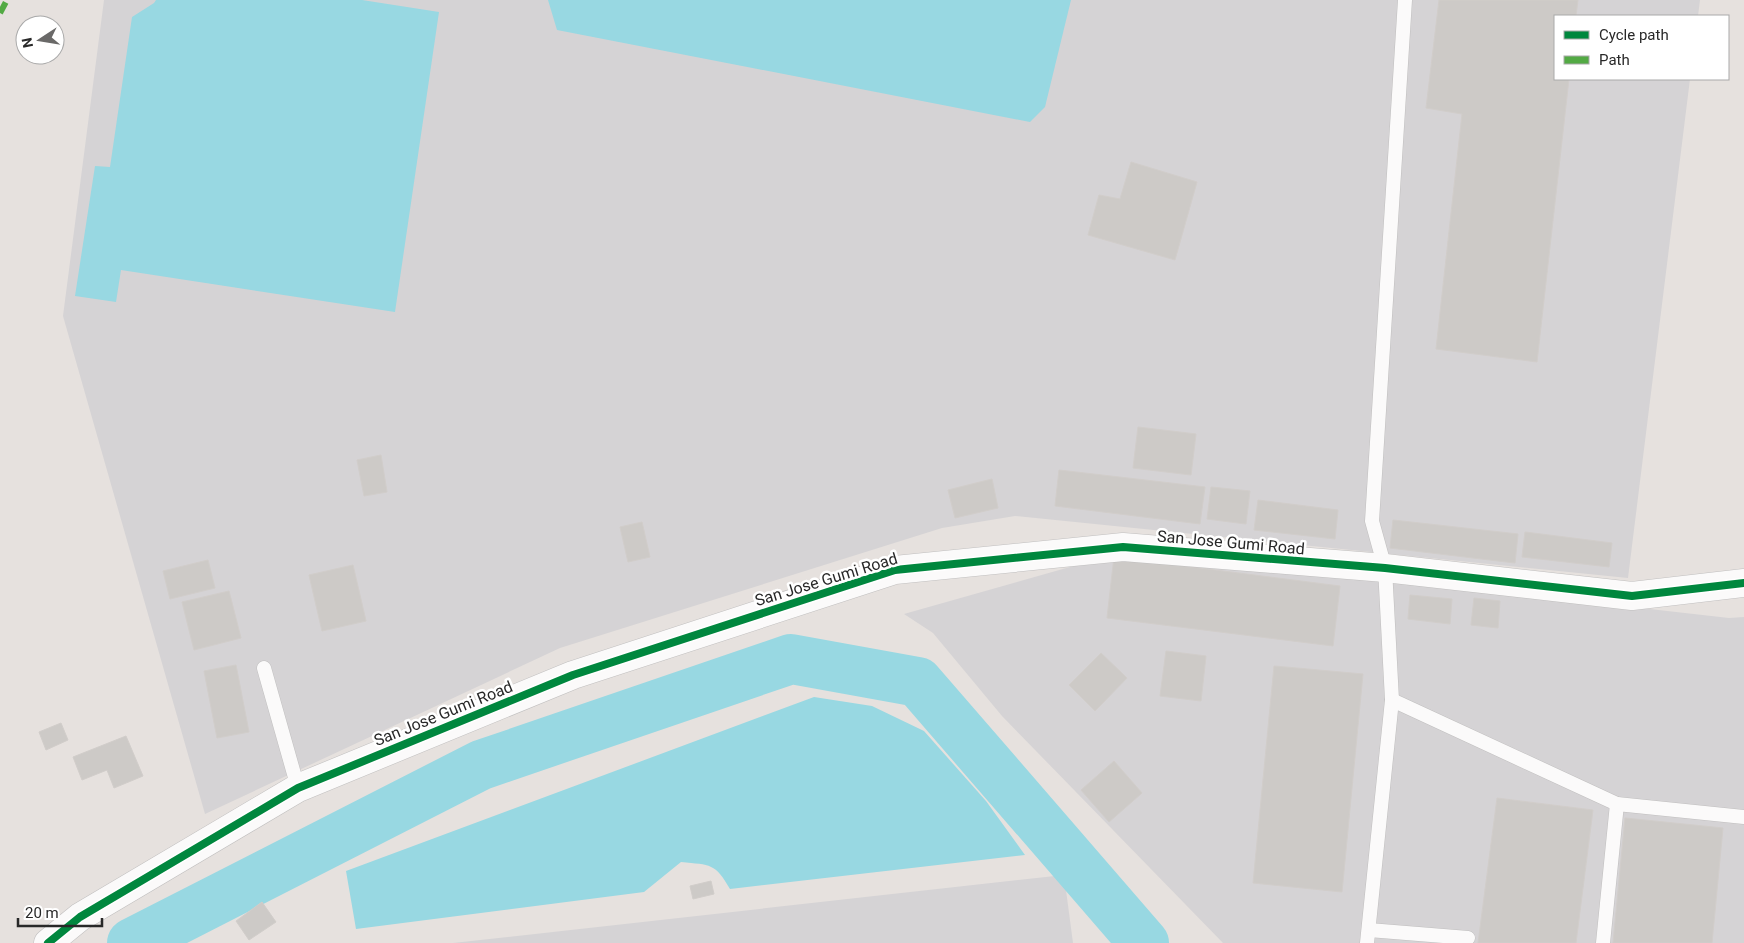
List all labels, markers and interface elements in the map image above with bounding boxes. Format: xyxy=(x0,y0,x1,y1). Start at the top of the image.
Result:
north arrow xyxy=(15,15,65,65)
legend xyxy=(1554,15,1729,80)
text: Cycle path xyxy=(1599,26,1669,44)
text: N xyxy=(18,36,36,49)
text: Path xyxy=(1599,51,1630,69)
street label: San Jose Gumi Road xyxy=(1156,527,1306,558)
street label: San Jose Gumi Road xyxy=(753,549,900,610)
street label: San Jose Gumi Road xyxy=(371,677,515,750)
scale bar xyxy=(18,896,101,928)
text: 20 m xyxy=(25,904,59,922)

